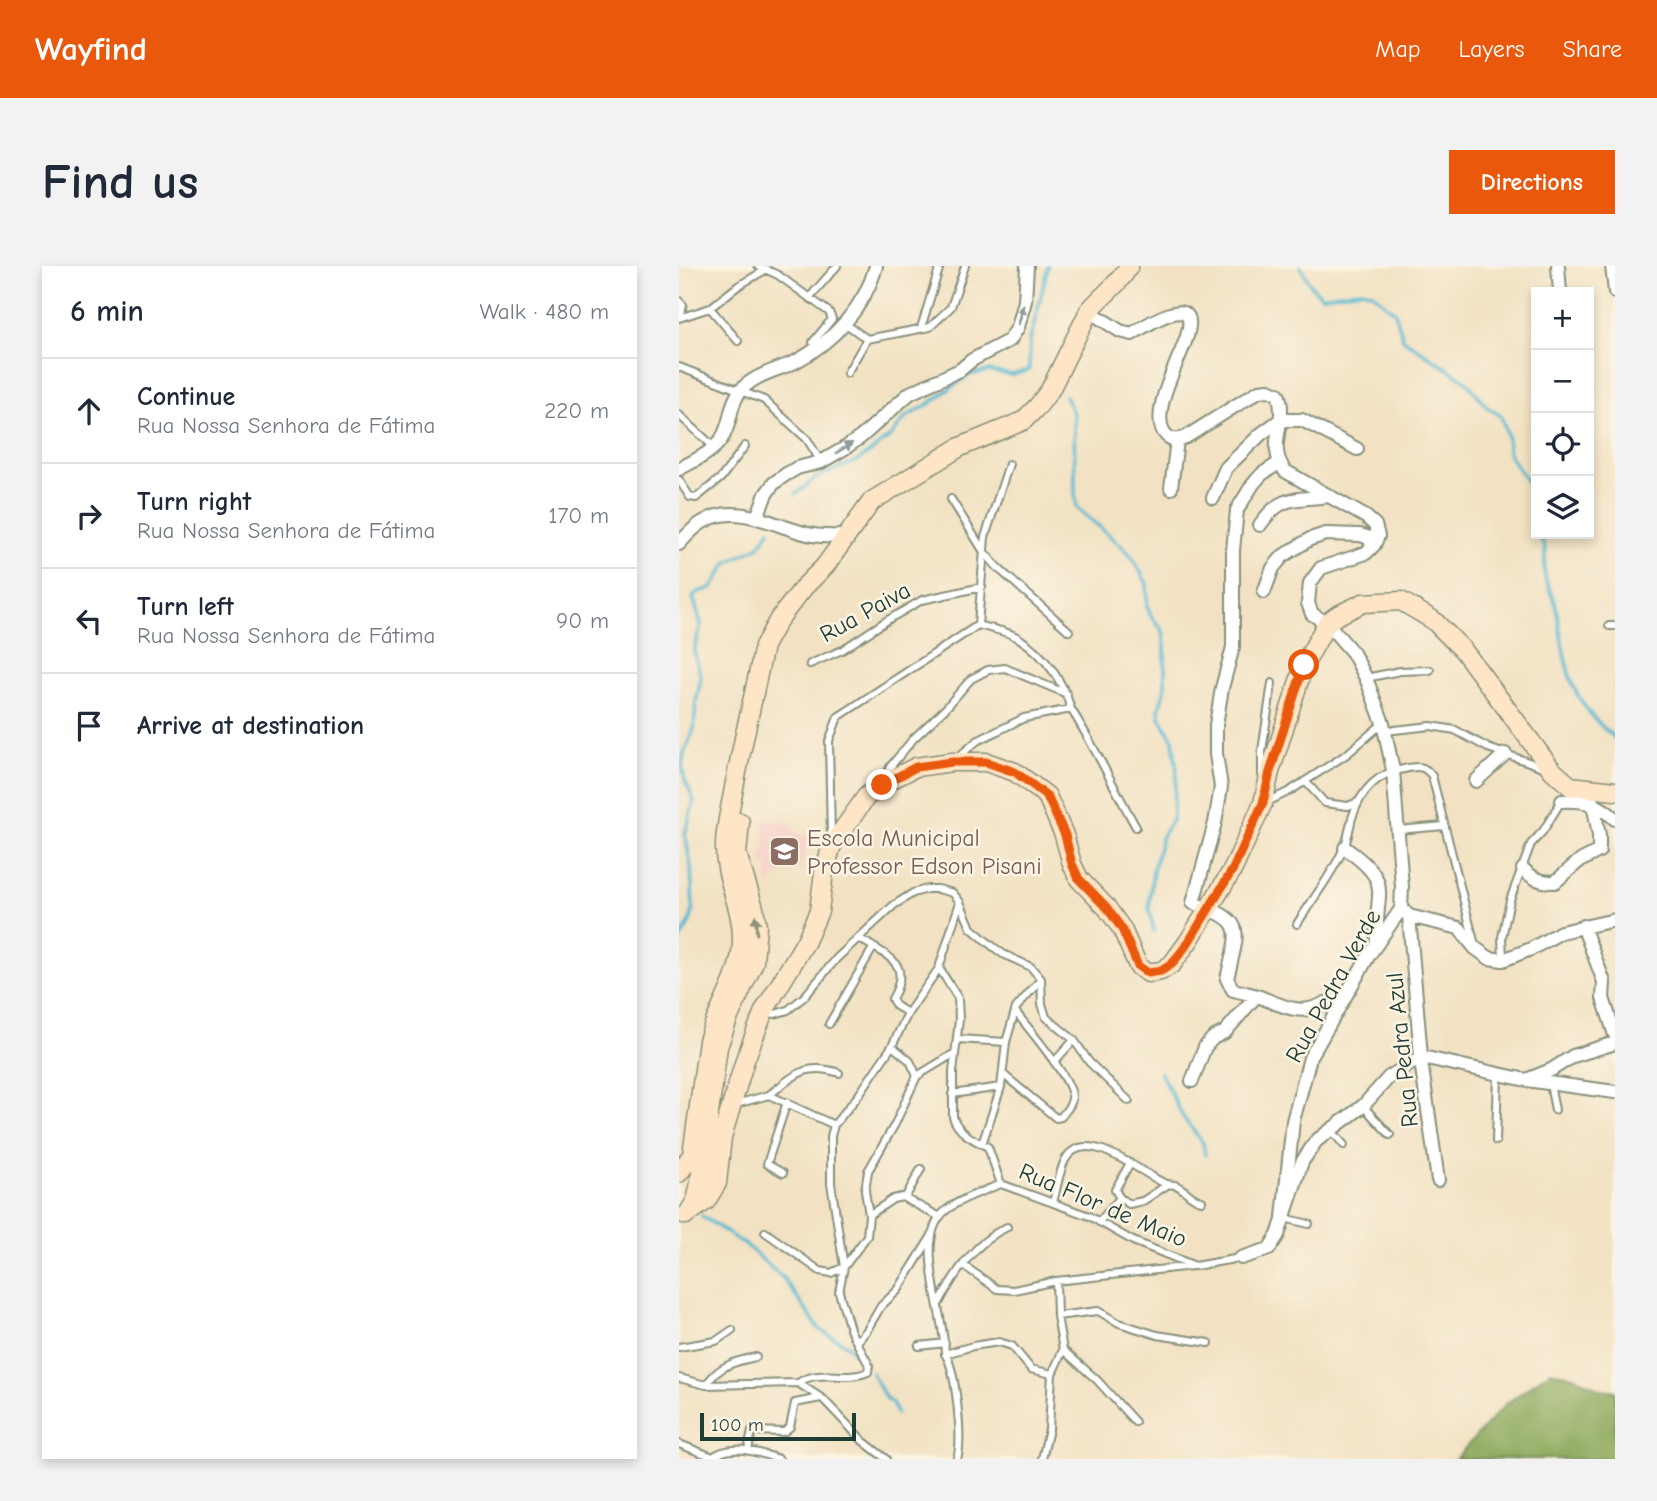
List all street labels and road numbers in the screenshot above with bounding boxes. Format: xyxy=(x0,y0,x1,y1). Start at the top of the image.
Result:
street label: Rua Paiva xyxy=(815,576,915,648)
street label: Rua Pedra Verde xyxy=(1279,905,1387,1067)
street label: Rua Pedra Azul xyxy=(1380,971,1424,1129)
street label: Rua Flor de Maio xyxy=(1015,1157,1191,1253)

